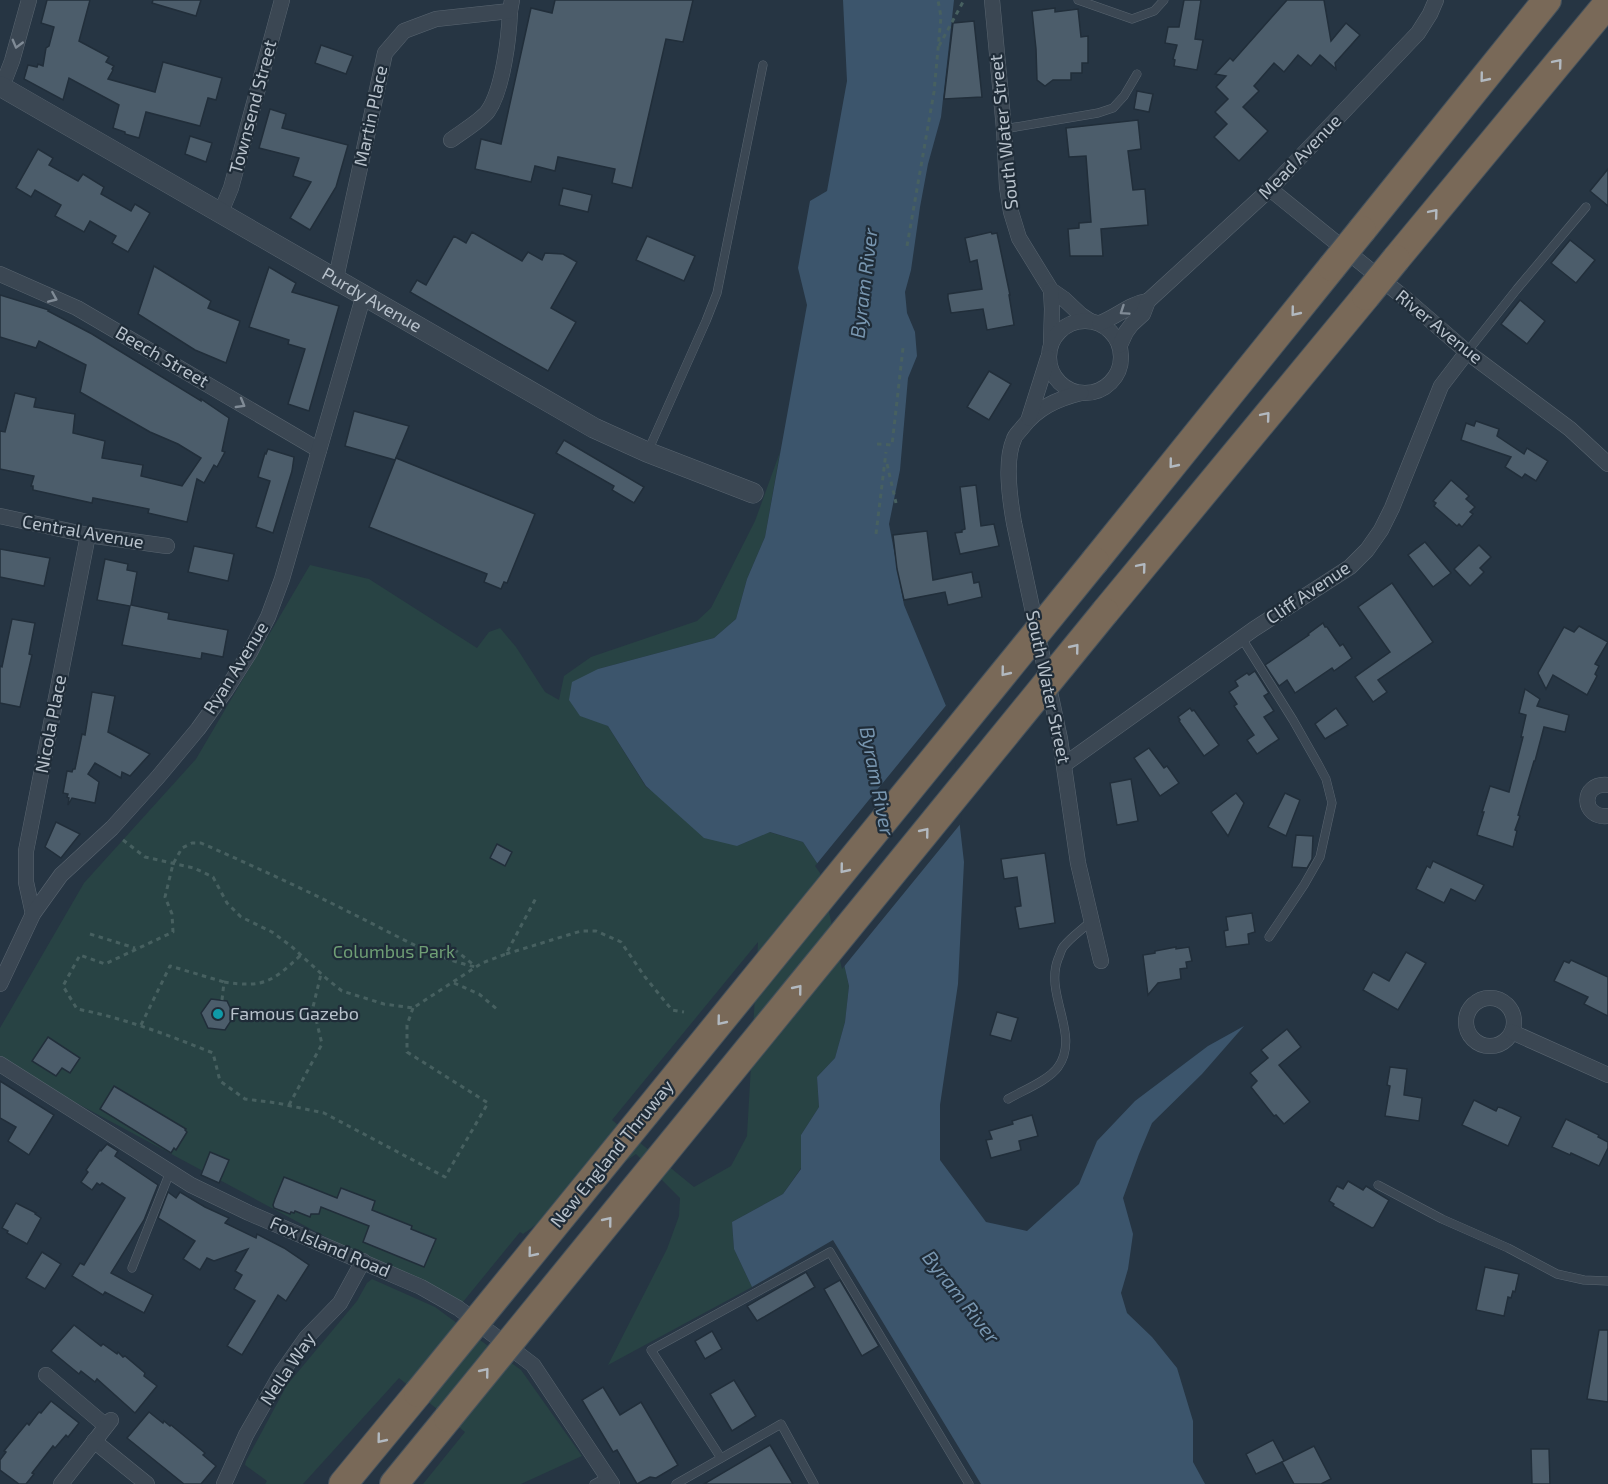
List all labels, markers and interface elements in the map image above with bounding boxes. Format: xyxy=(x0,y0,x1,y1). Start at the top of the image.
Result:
street label: Townsend Street xyxy=(224,37,280,176)
one-way arrow xyxy=(12,38,24,49)
street label: South Water Street xyxy=(984,53,1022,211)
one-way arrow xyxy=(1551,59,1562,70)
street label: Martin Place xyxy=(349,63,391,168)
one-way arrow xyxy=(1481,72,1492,83)
street label: Mead Avenue xyxy=(1253,109,1345,203)
one-way arrow xyxy=(1426,209,1437,220)
water label: Byram River xyxy=(844,225,883,339)
street label: Purdy Avenue xyxy=(319,262,426,337)
street label: River Avenue xyxy=(1392,284,1488,368)
one-way arrow xyxy=(47,290,58,302)
one-way arrow xyxy=(1119,304,1130,315)
one-way arrow xyxy=(1292,306,1303,317)
street label: Beech Street xyxy=(112,321,213,392)
one-way arrow xyxy=(235,396,245,408)
one-way arrow xyxy=(1259,412,1270,423)
one-way arrow xyxy=(1169,458,1180,469)
street label: Central Avenue xyxy=(21,509,146,553)
street label: Cliff Avenue xyxy=(1261,556,1354,628)
one-way arrow xyxy=(1135,563,1146,574)
street label: South Water Street xyxy=(1022,608,1076,765)
street label: Ryan Avenue xyxy=(198,617,272,718)
one-way arrow xyxy=(1067,644,1078,655)
one-way arrow xyxy=(1002,665,1013,676)
street label: Nicola Place xyxy=(30,673,70,775)
water label: Byram River xyxy=(855,724,901,839)
one-way arrow xyxy=(918,828,929,839)
one-way arrow xyxy=(841,863,852,874)
park label: Columbus Park xyxy=(333,940,455,962)
one-way arrow xyxy=(790,984,801,995)
place label: Famous Gazebo xyxy=(230,1002,359,1024)
marker: Famous Gazebo xyxy=(211,1007,225,1021)
one-way arrow xyxy=(718,1014,729,1025)
street label: New England Thruway xyxy=(545,1075,678,1232)
street label: Fox Island Road xyxy=(267,1211,394,1281)
one-way arrow xyxy=(601,1217,612,1228)
water label: Byram River xyxy=(917,1245,1006,1349)
one-way arrow xyxy=(528,1246,539,1257)
street label: Nella Way xyxy=(255,1328,320,1409)
one-way arrow xyxy=(477,1368,488,1379)
one-way arrow xyxy=(377,1432,388,1443)

